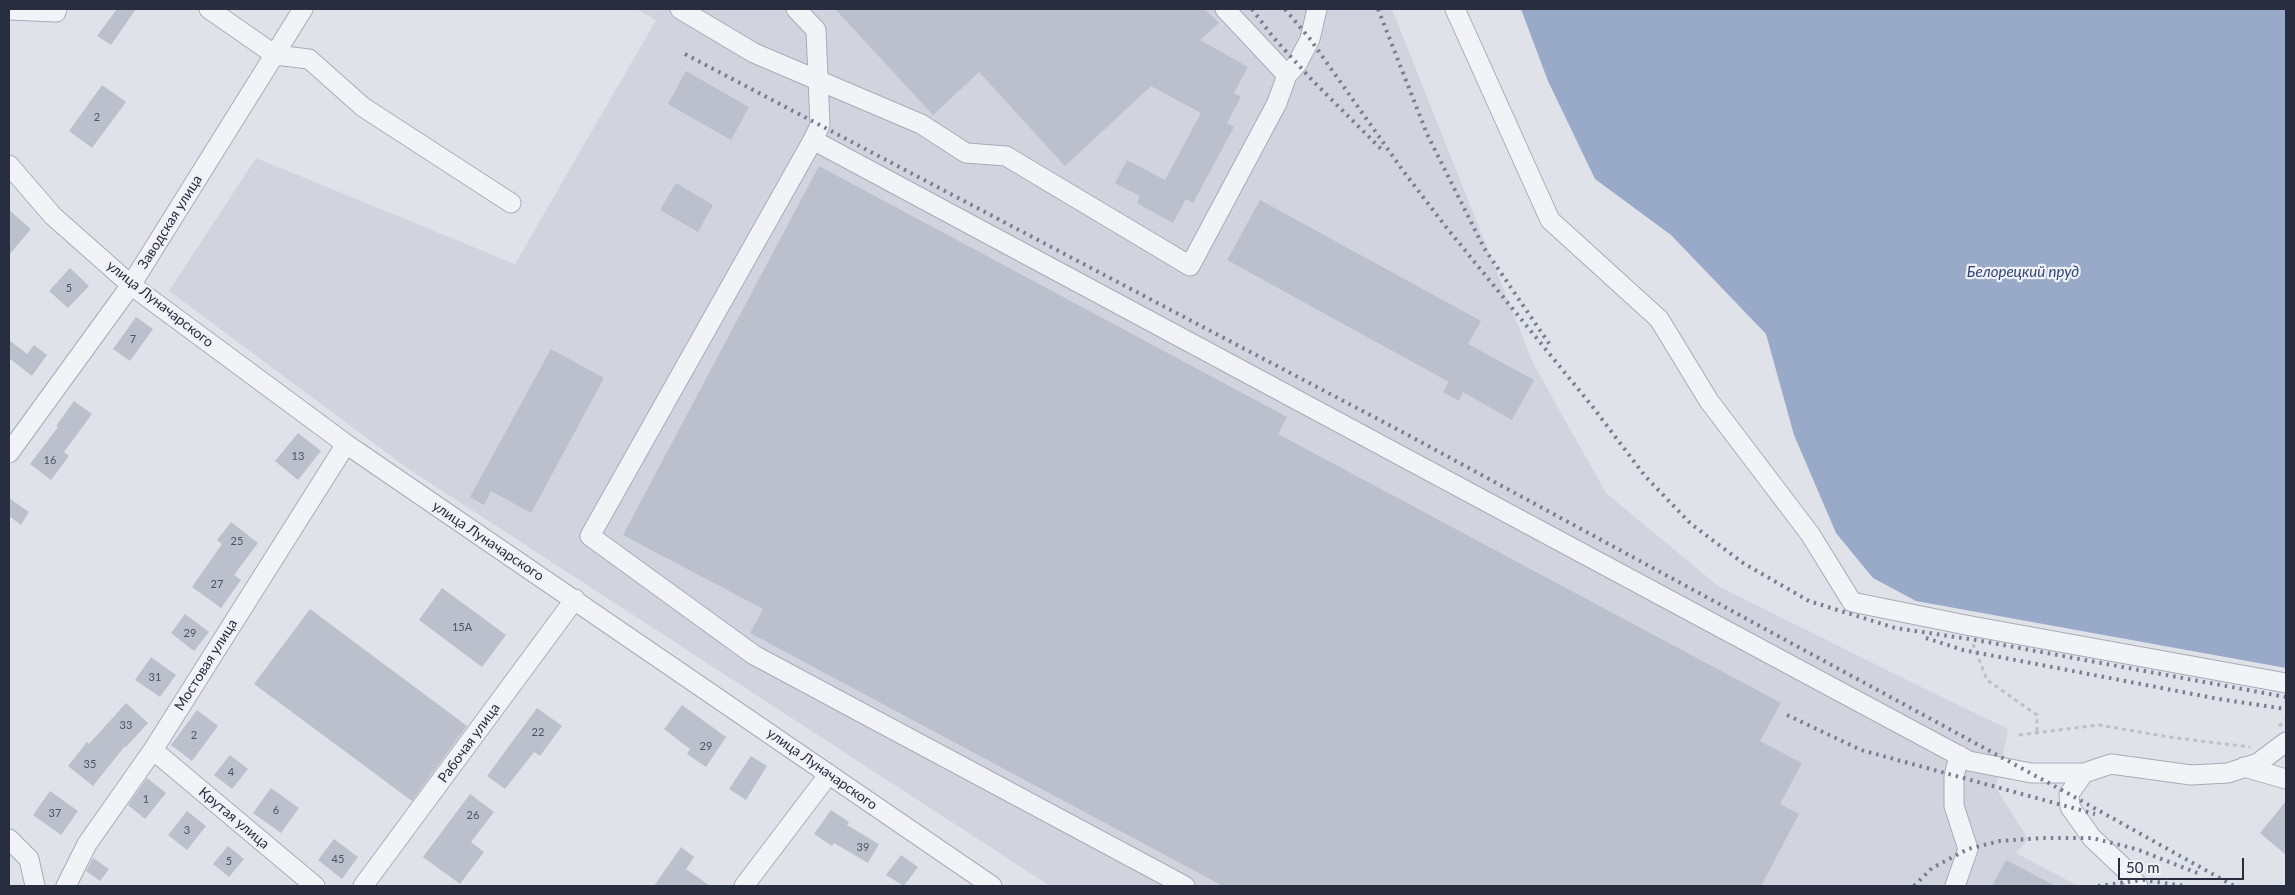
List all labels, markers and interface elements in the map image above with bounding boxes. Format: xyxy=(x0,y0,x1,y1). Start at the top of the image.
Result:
house number: 2 xyxy=(94,110,100,124)
street label: Заводская улица xyxy=(134,172,206,272)
street label: улица Луначарского xyxy=(103,257,217,351)
water label: Белорецкий пруд xyxy=(1967,263,2079,281)
house number: 5 xyxy=(66,281,72,295)
house number: 7 xyxy=(130,332,136,346)
house number: 13 xyxy=(292,449,304,463)
house number: 16 xyxy=(44,453,56,467)
street label: улица Луначарского xyxy=(429,497,547,585)
house number: 25 xyxy=(231,534,243,548)
house number: 27 xyxy=(211,577,223,591)
street label: Мостовая улица xyxy=(171,616,241,714)
house number: 15А xyxy=(452,620,472,634)
house number: 29 xyxy=(184,626,196,640)
house number: 31 xyxy=(149,670,161,684)
street label: Рабочая улица xyxy=(435,700,503,786)
house number: 33 xyxy=(120,718,132,732)
house number: 22 xyxy=(532,725,544,739)
street label: улица Луначарского xyxy=(764,725,880,813)
house number: 2 xyxy=(191,728,197,742)
house number: 29 xyxy=(700,739,712,753)
house number: 35 xyxy=(84,757,96,771)
house number: 4 xyxy=(228,765,234,779)
street label: Крутая улица xyxy=(195,784,273,852)
house number: 1 xyxy=(143,792,149,806)
house number: 6 xyxy=(273,803,279,817)
house number: 37 xyxy=(49,806,61,820)
house number: 26 xyxy=(467,808,479,822)
house number: 3 xyxy=(184,823,190,837)
house number: 39 xyxy=(857,840,869,854)
scale bar xyxy=(2120,848,2246,880)
house number: 45 xyxy=(332,852,344,866)
house number: 5 xyxy=(226,854,232,868)
text: 50 m xyxy=(2126,858,2160,876)

